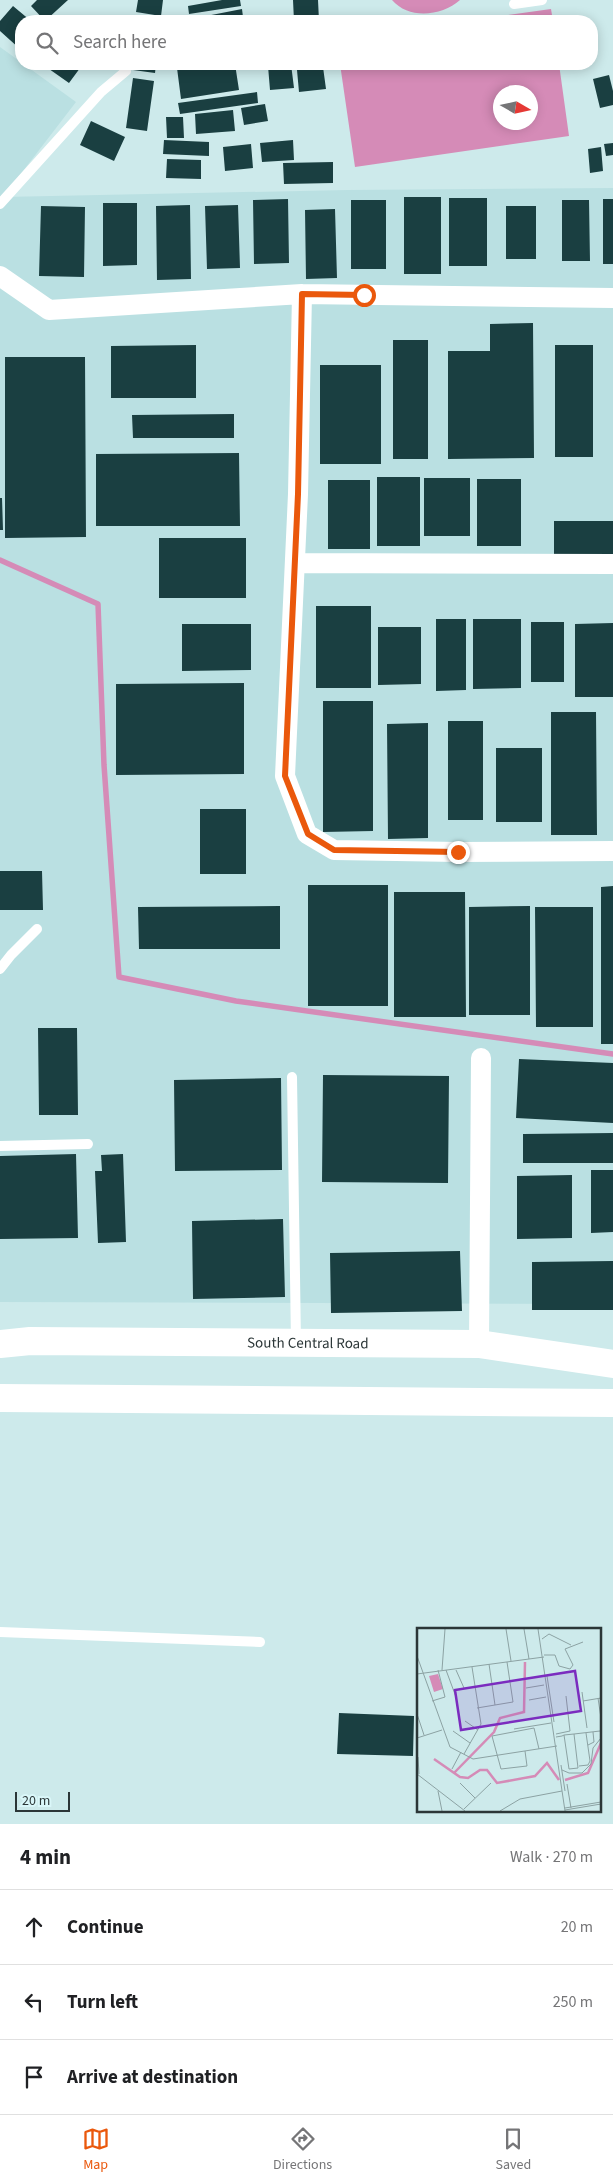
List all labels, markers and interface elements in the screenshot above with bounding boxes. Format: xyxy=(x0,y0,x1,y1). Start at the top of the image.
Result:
search box xyxy=(15,15,598,70)
icon: search xyxy=(33,29,61,57)
text: Search here xyxy=(73,29,167,56)
north arrow xyxy=(493,85,538,130)
route start xyxy=(353,284,376,307)
route end xyxy=(447,841,470,864)
street label: South Central Road xyxy=(247,1332,369,1354)
inset map xyxy=(417,1628,600,1812)
scale bar xyxy=(15,1789,70,1812)
text: 20 m xyxy=(22,1791,50,1811)
text: 4 min xyxy=(20,1842,71,1872)
text: Walk · 270 m xyxy=(510,1846,593,1868)
icon: ahead xyxy=(20,1913,48,1941)
text: Continue xyxy=(67,1914,144,1941)
text: 20 m xyxy=(561,1916,593,1938)
icon: left xyxy=(20,1988,48,2016)
text: Turn left xyxy=(67,1989,138,2016)
text: 250 m xyxy=(553,1991,593,2013)
icon: arrive xyxy=(20,2063,48,2091)
text: Arrive at destination xyxy=(67,2064,238,2091)
tab: Map xyxy=(82,2125,110,2175)
tab: Directions xyxy=(273,2125,332,2175)
tab: Saved xyxy=(496,2125,531,2175)

